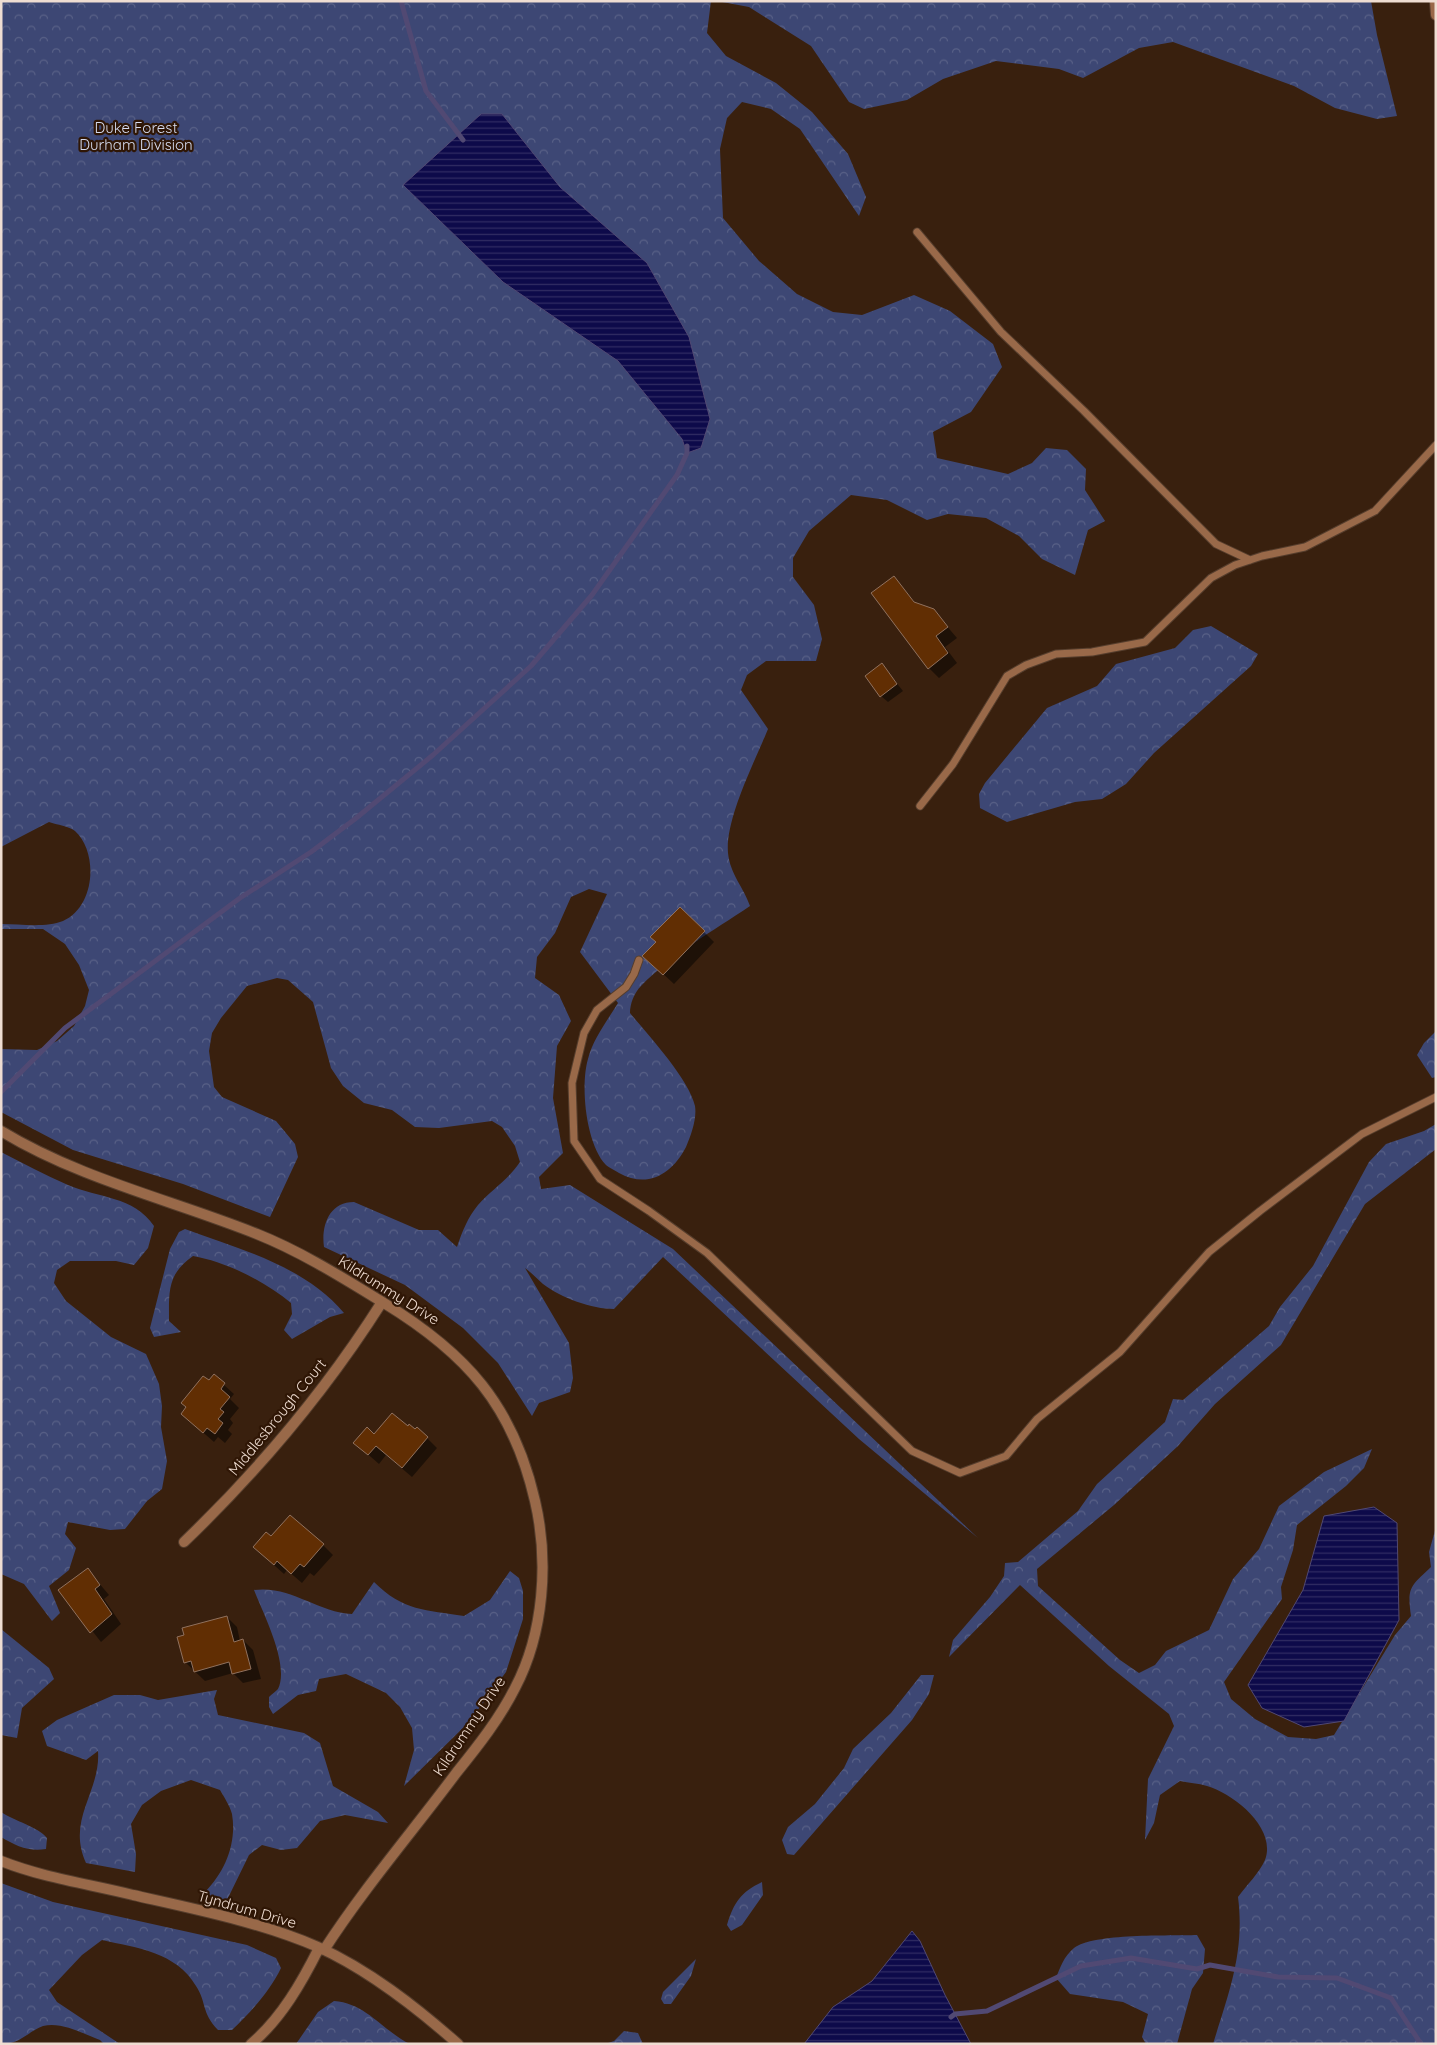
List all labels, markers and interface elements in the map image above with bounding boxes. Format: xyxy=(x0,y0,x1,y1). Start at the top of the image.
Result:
park label: Duke Forest Durham Division xyxy=(79,118,193,154)
street label: Kildrummy Drive xyxy=(335,1251,443,1329)
street label: Middlesbrough Court xyxy=(224,1355,330,1479)
street label: Kildrummy Drive xyxy=(429,1673,509,1779)
street label: Tyndrum Drive xyxy=(195,1886,299,1932)

